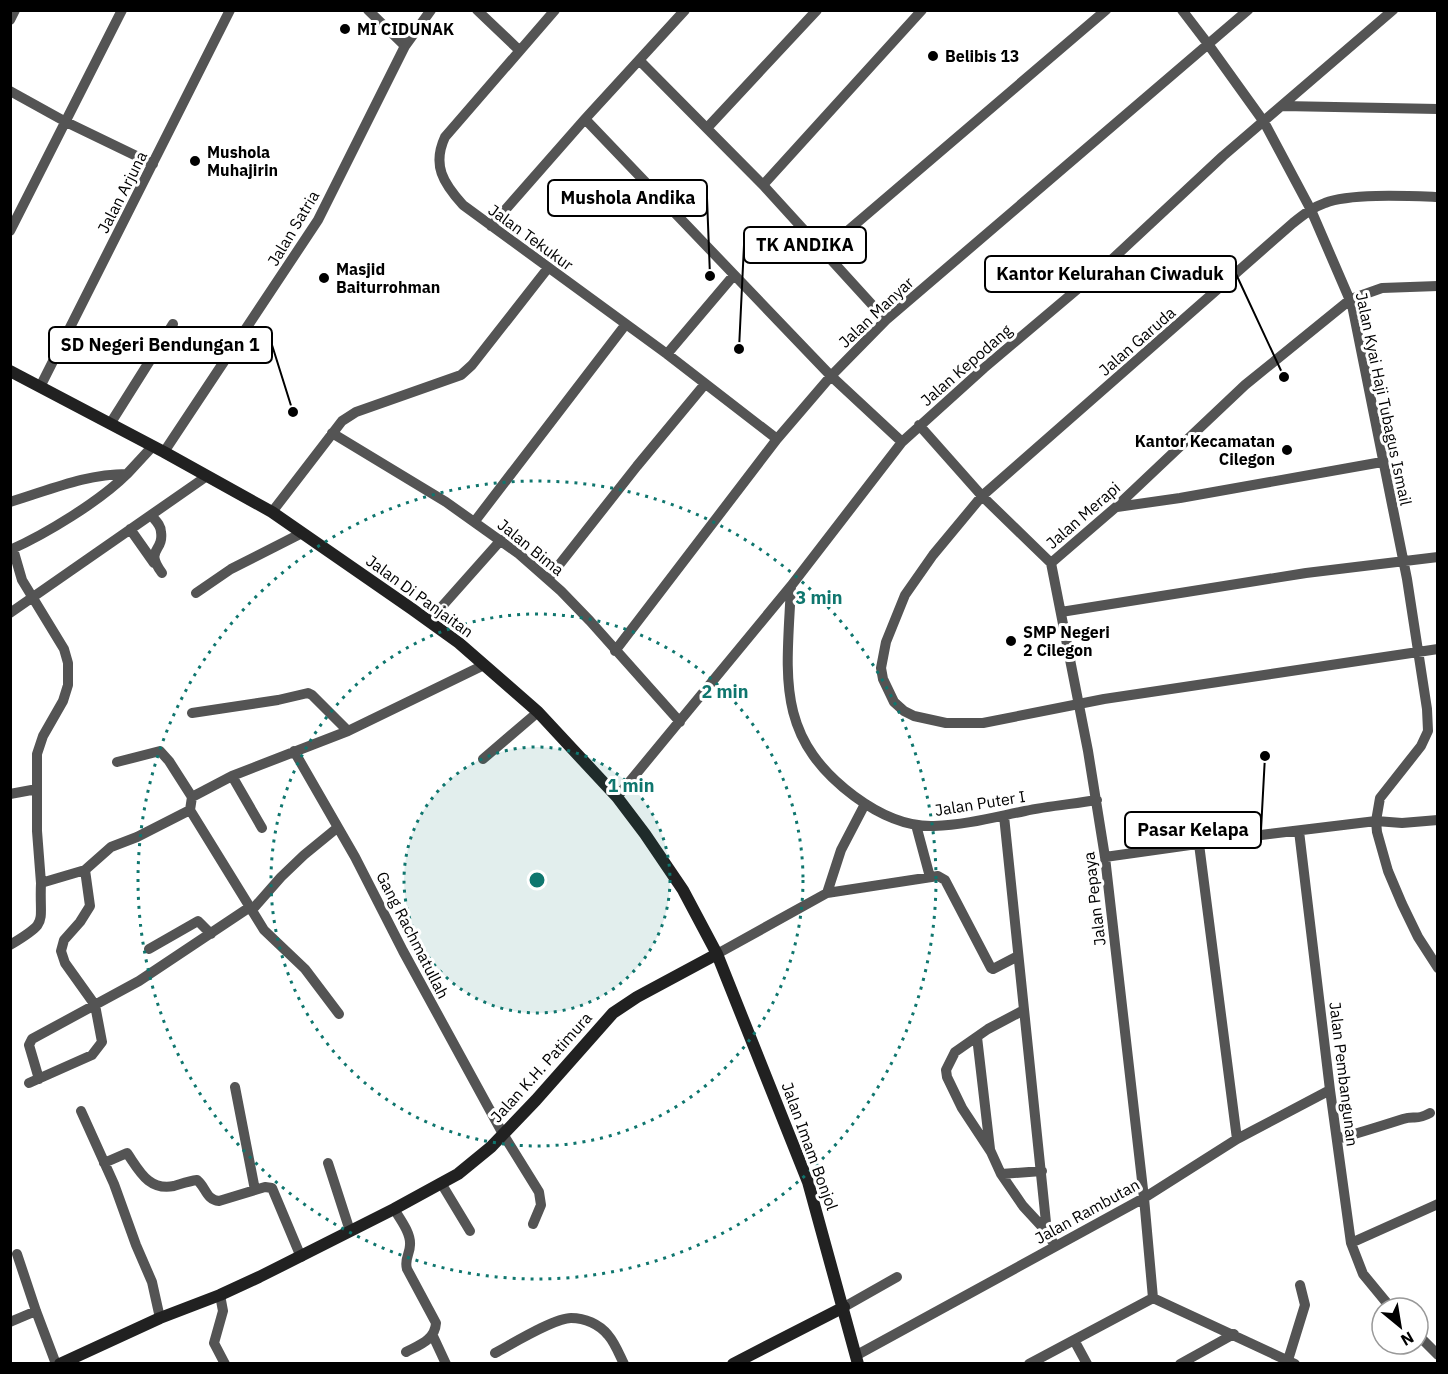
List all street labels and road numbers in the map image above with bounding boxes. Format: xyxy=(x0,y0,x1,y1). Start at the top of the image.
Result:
street label: Jalan Arjuna xyxy=(93,147,151,236)
street label: Jalan Satria xyxy=(263,186,324,269)
street label: Jalan Tekukur xyxy=(485,200,577,275)
street label: Jalan Manyar xyxy=(834,272,918,352)
street label: Jalan Kyai Haji Tubagus Ismail xyxy=(1352,291,1416,507)
street label: Jalan Garuda xyxy=(1095,302,1180,380)
street label: Jalan Kepodang xyxy=(916,320,1016,410)
street label: Jalan Merapi xyxy=(1042,477,1124,553)
street label: Jalan Bima xyxy=(494,514,569,580)
street label: Jalan Di Panjaitan xyxy=(362,550,478,642)
street label: Jalan Puter I xyxy=(933,786,1027,820)
street label: Jalan Pepaya xyxy=(1078,850,1110,947)
street label: Gang Rachmatullah xyxy=(372,868,454,1002)
street label: Jalan Pembangunan xyxy=(1325,1000,1363,1148)
street label: Jalan K.H. Patimura xyxy=(486,1007,596,1126)
street label: Jalan Imam Bonjol xyxy=(778,1079,842,1213)
street label: Jalan Rambutan xyxy=(1031,1174,1143,1248)

